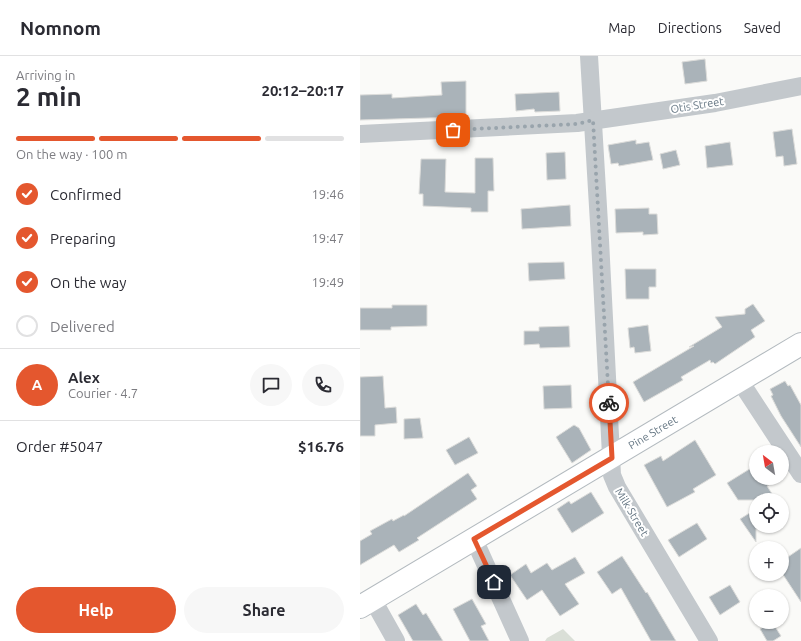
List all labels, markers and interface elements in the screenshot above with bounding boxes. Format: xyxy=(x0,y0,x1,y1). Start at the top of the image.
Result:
text: Nomnom xyxy=(20,17,101,39)
text: Map xyxy=(608,20,636,36)
text: Directions xyxy=(658,20,722,36)
text: Saved xyxy=(744,20,781,36)
text: Arriving in xyxy=(16,68,75,82)
text: 2 min xyxy=(16,82,82,111)
text: 20:12–20:17 xyxy=(261,82,344,99)
street label: Otis Street xyxy=(670,95,725,115)
pin xyxy=(436,113,470,147)
icon: bag xyxy=(442,119,464,141)
text: On the way · 100 m xyxy=(16,147,128,161)
icon: check xyxy=(16,183,38,205)
text: Confirmed xyxy=(50,186,122,203)
text: 19:46 xyxy=(311,187,344,201)
icon: check xyxy=(16,227,38,249)
text: Preparing xyxy=(50,230,116,247)
text: 19:47 xyxy=(311,231,344,245)
icon: check xyxy=(16,271,38,293)
text: On the way xyxy=(50,274,126,291)
text: 19:49 xyxy=(311,275,344,289)
text: Delivered xyxy=(50,318,115,335)
button: chat xyxy=(250,364,292,406)
button: phone xyxy=(302,364,344,406)
text: Alex xyxy=(68,369,100,386)
text: A xyxy=(32,376,42,393)
courier xyxy=(589,383,629,423)
text: Courier · 4.7 xyxy=(68,386,138,400)
icon: bike xyxy=(598,392,620,414)
street label: Pine Street xyxy=(626,413,680,452)
text: Order #5047 xyxy=(16,438,103,455)
text: $16.76 xyxy=(298,438,344,455)
north arrow xyxy=(749,445,789,485)
map controls xyxy=(749,445,789,629)
street label: Milk Street xyxy=(613,486,651,539)
button: locate xyxy=(749,493,789,533)
button: + xyxy=(749,541,789,581)
pin xyxy=(477,565,511,599)
icon: home xyxy=(483,571,505,593)
button: Help xyxy=(16,587,176,633)
button: Share xyxy=(184,587,344,633)
button: − xyxy=(749,589,789,629)

